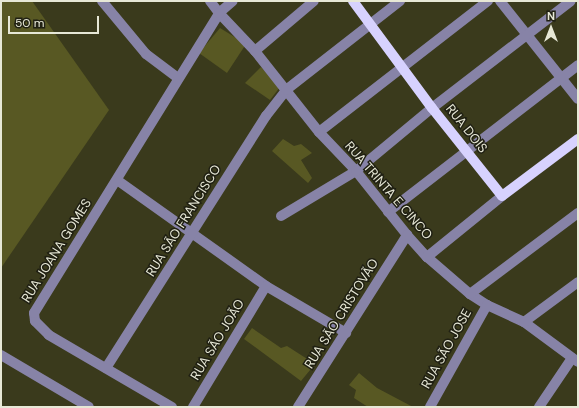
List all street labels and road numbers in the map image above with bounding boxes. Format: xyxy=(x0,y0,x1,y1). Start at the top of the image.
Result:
street label: RUA DOIS xyxy=(442,102,490,156)
street label: RUA TRINTA E CINCO xyxy=(341,139,435,243)
street label: RUA SÃO FRANCISCO xyxy=(143,162,225,280)
street label: RUA JOANA GOMES xyxy=(19,196,95,306)
street label: RUA SÃO CRISTOVÃO xyxy=(302,256,382,372)
street label: RUA SÃO JOÃO xyxy=(188,297,248,383)
street label: RUA SÃO JOSE xyxy=(419,306,475,392)

